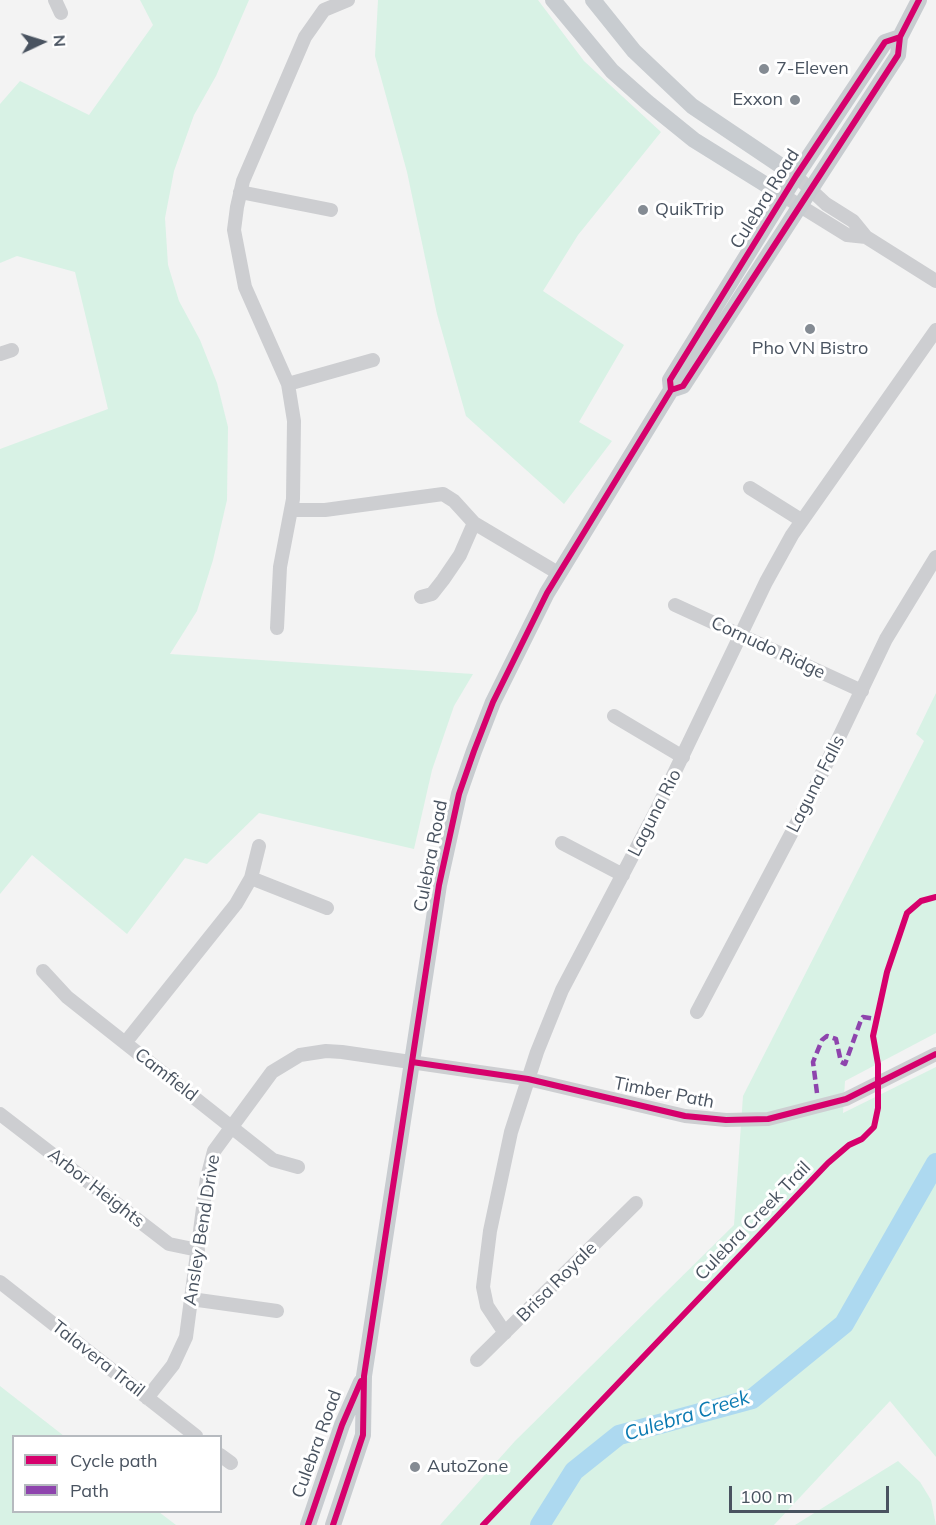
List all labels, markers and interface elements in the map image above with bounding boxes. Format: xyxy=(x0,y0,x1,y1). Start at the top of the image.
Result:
north arrow xyxy=(12,12,72,72)
text: N xyxy=(50,34,70,47)
place label: 7-Eleven xyxy=(776,58,849,80)
marker: 7-Eleven xyxy=(757,62,771,76)
place label: Exxon xyxy=(733,89,783,111)
marker: Exxon xyxy=(788,93,802,107)
street label: Culebra Road xyxy=(726,145,804,253)
place label: QuikTrip xyxy=(655,199,724,221)
marker: QuikTrip xyxy=(636,203,650,217)
marker: Pho VN Bistro xyxy=(803,322,817,336)
place label: Pho VN Bistro xyxy=(752,338,868,360)
street label: Cornudo Ridge xyxy=(708,612,828,684)
street label: Laguna Falls xyxy=(782,732,850,836)
street label: Laguna Rio xyxy=(624,766,686,860)
street label: Culebra Road xyxy=(410,798,452,914)
street label: Camfield xyxy=(130,1044,202,1106)
street label: Timber Path xyxy=(612,1073,716,1113)
street label: Arbor Heights xyxy=(43,1144,149,1232)
street label: Ansley Bend Drive xyxy=(179,1153,225,1307)
street label: Culebra Creek Trail xyxy=(691,1157,815,1285)
street label: Brisa Royale xyxy=(513,1238,601,1326)
street label: Talavera Trail xyxy=(47,1316,149,1402)
water label: Culebra Creek xyxy=(621,1386,753,1446)
street label: Culebra Road xyxy=(287,1387,347,1501)
legend xyxy=(12,1435,222,1513)
text: Cycle path xyxy=(70,1449,157,1472)
place label: AutoZone xyxy=(427,1456,508,1478)
marker: AutoZone xyxy=(408,1460,422,1474)
scale bar xyxy=(732,1474,892,1512)
text: Path xyxy=(70,1479,109,1502)
text: 100 m xyxy=(740,1485,793,1508)

